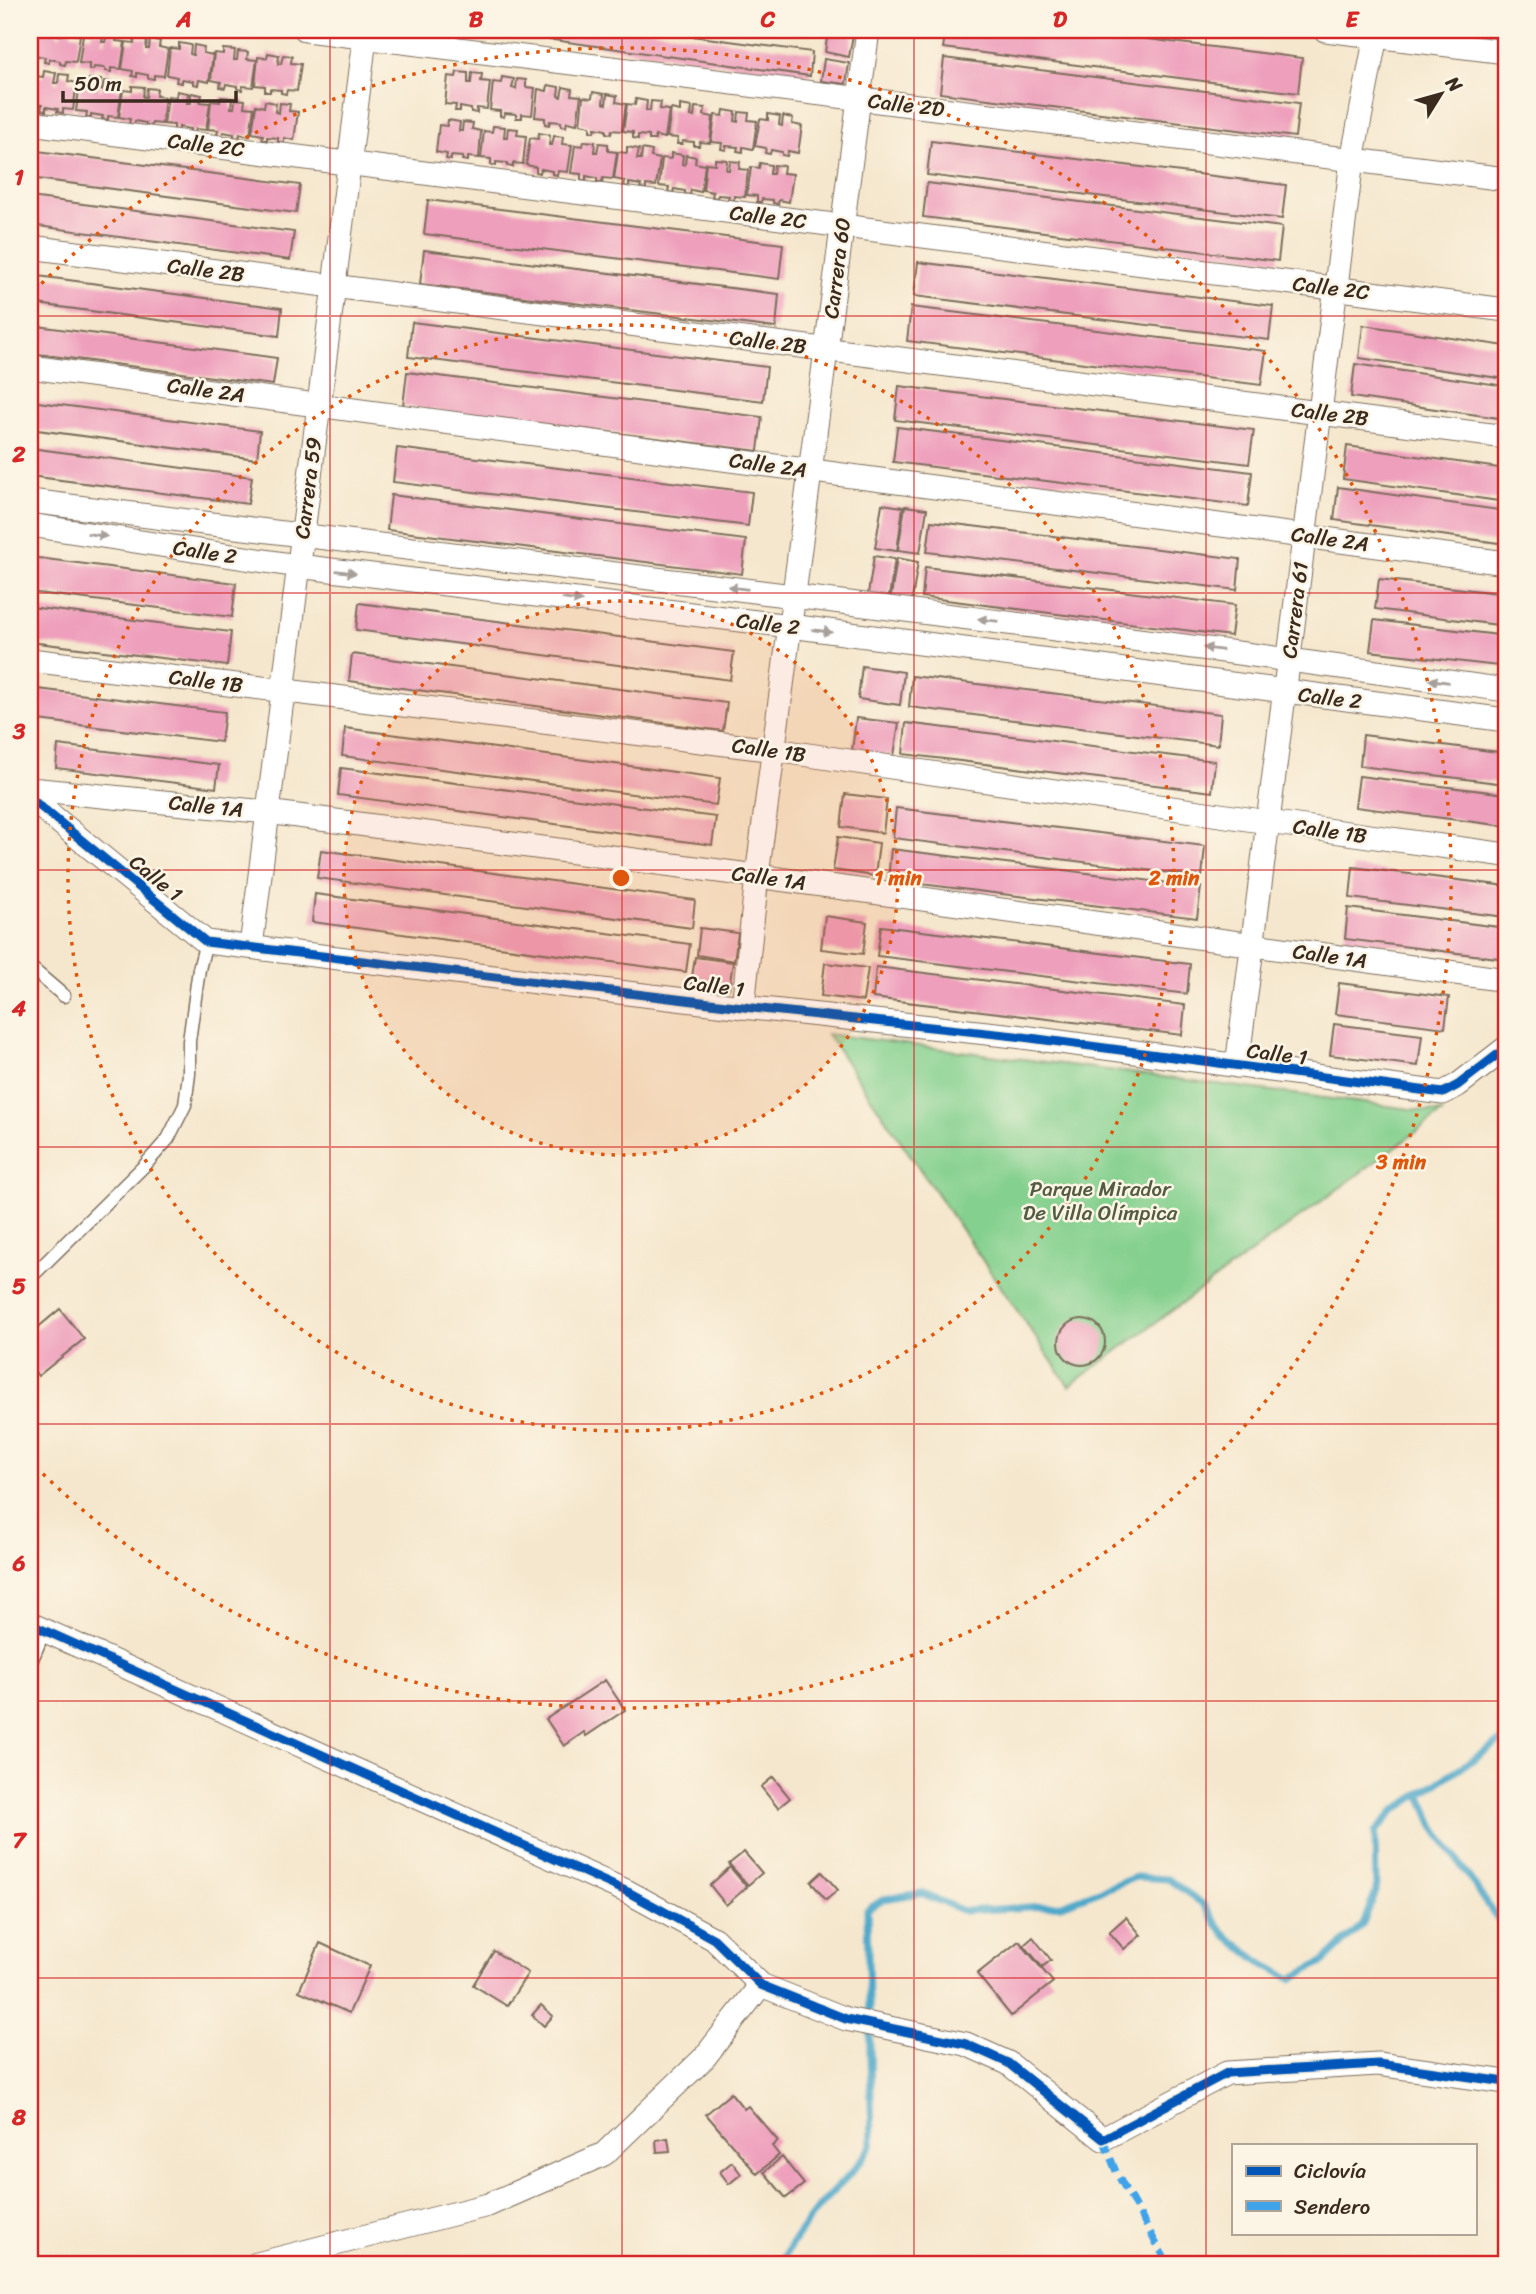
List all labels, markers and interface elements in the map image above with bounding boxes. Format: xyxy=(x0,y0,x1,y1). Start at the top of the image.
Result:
text: A xyxy=(175,0,192,40)
text: B xyxy=(469,0,484,40)
text: C xyxy=(760,0,776,40)
text: D xyxy=(1053,0,1068,40)
text: E xyxy=(1346,0,1361,40)
scale bar xyxy=(63,60,236,104)
north arrow xyxy=(1406,60,1476,130)
text: 50 m xyxy=(74,65,122,103)
text: N xyxy=(1436,68,1472,100)
street label: Calle 2D xyxy=(866,81,947,129)
street label: Calle 2C xyxy=(165,121,247,169)
text: 1 xyxy=(14,157,24,198)
street label: Calle 2C xyxy=(727,193,809,241)
street label: Carrera 60 xyxy=(812,215,862,321)
street label: Calle 2B xyxy=(165,246,247,294)
street label: Calle 2C xyxy=(1290,264,1372,312)
street label: Calle 2B xyxy=(727,318,809,366)
street label: Calle 2A xyxy=(165,366,247,414)
street label: Calle 2B xyxy=(1289,390,1371,438)
text: 2 xyxy=(11,434,26,475)
street label: Carrera 59 xyxy=(283,435,333,541)
street label: Calle 2A xyxy=(727,441,809,489)
street label: Calle 2A xyxy=(1289,515,1371,563)
street label: Calle 2 xyxy=(170,528,240,576)
one-way arrow xyxy=(86,530,108,541)
street label: Carrera 61 xyxy=(1270,559,1320,661)
one-way arrow xyxy=(336,567,358,578)
one-way arrow xyxy=(727,583,749,594)
one-way arrow xyxy=(561,594,583,605)
street label: Calle 2 xyxy=(734,601,802,647)
one-way arrow xyxy=(977,615,999,626)
one-way arrow xyxy=(812,625,834,636)
one-way arrow xyxy=(1202,644,1224,655)
street label: Calle 1B xyxy=(167,658,245,704)
street label: Calle 2 xyxy=(1296,675,1364,721)
one-way arrow xyxy=(1428,675,1450,686)
text: 3 xyxy=(12,711,26,752)
street label: Calle 1B xyxy=(730,726,808,774)
street label: Calle 1A xyxy=(167,783,245,829)
street label: Calle 1B xyxy=(1291,807,1369,855)
street label: Calle 1 xyxy=(120,844,192,912)
street label: Calle 1A xyxy=(729,854,809,902)
text: 1 min xyxy=(874,859,923,897)
text: 2 min xyxy=(1148,859,1200,897)
centre of rings xyxy=(609,866,633,890)
street label: Calle 1A xyxy=(1290,932,1370,980)
street label: Calle 1 xyxy=(681,963,747,1009)
text: 4 xyxy=(11,988,27,1029)
street label: Calle 1 xyxy=(1244,1031,1310,1077)
text: 3 min xyxy=(1375,1143,1427,1181)
park label: Parque Mirador De Villa Olímpica xyxy=(1023,1170,1178,1232)
text: 5 xyxy=(12,1266,26,1307)
text: 6 xyxy=(11,1543,26,1584)
text: 7 xyxy=(12,1820,27,1861)
text: 8 xyxy=(11,2097,26,2138)
legend xyxy=(1232,2144,1476,2234)
text: Ciclovía xyxy=(1294,2152,1367,2190)
text: Sendero xyxy=(1294,2188,1370,2226)

